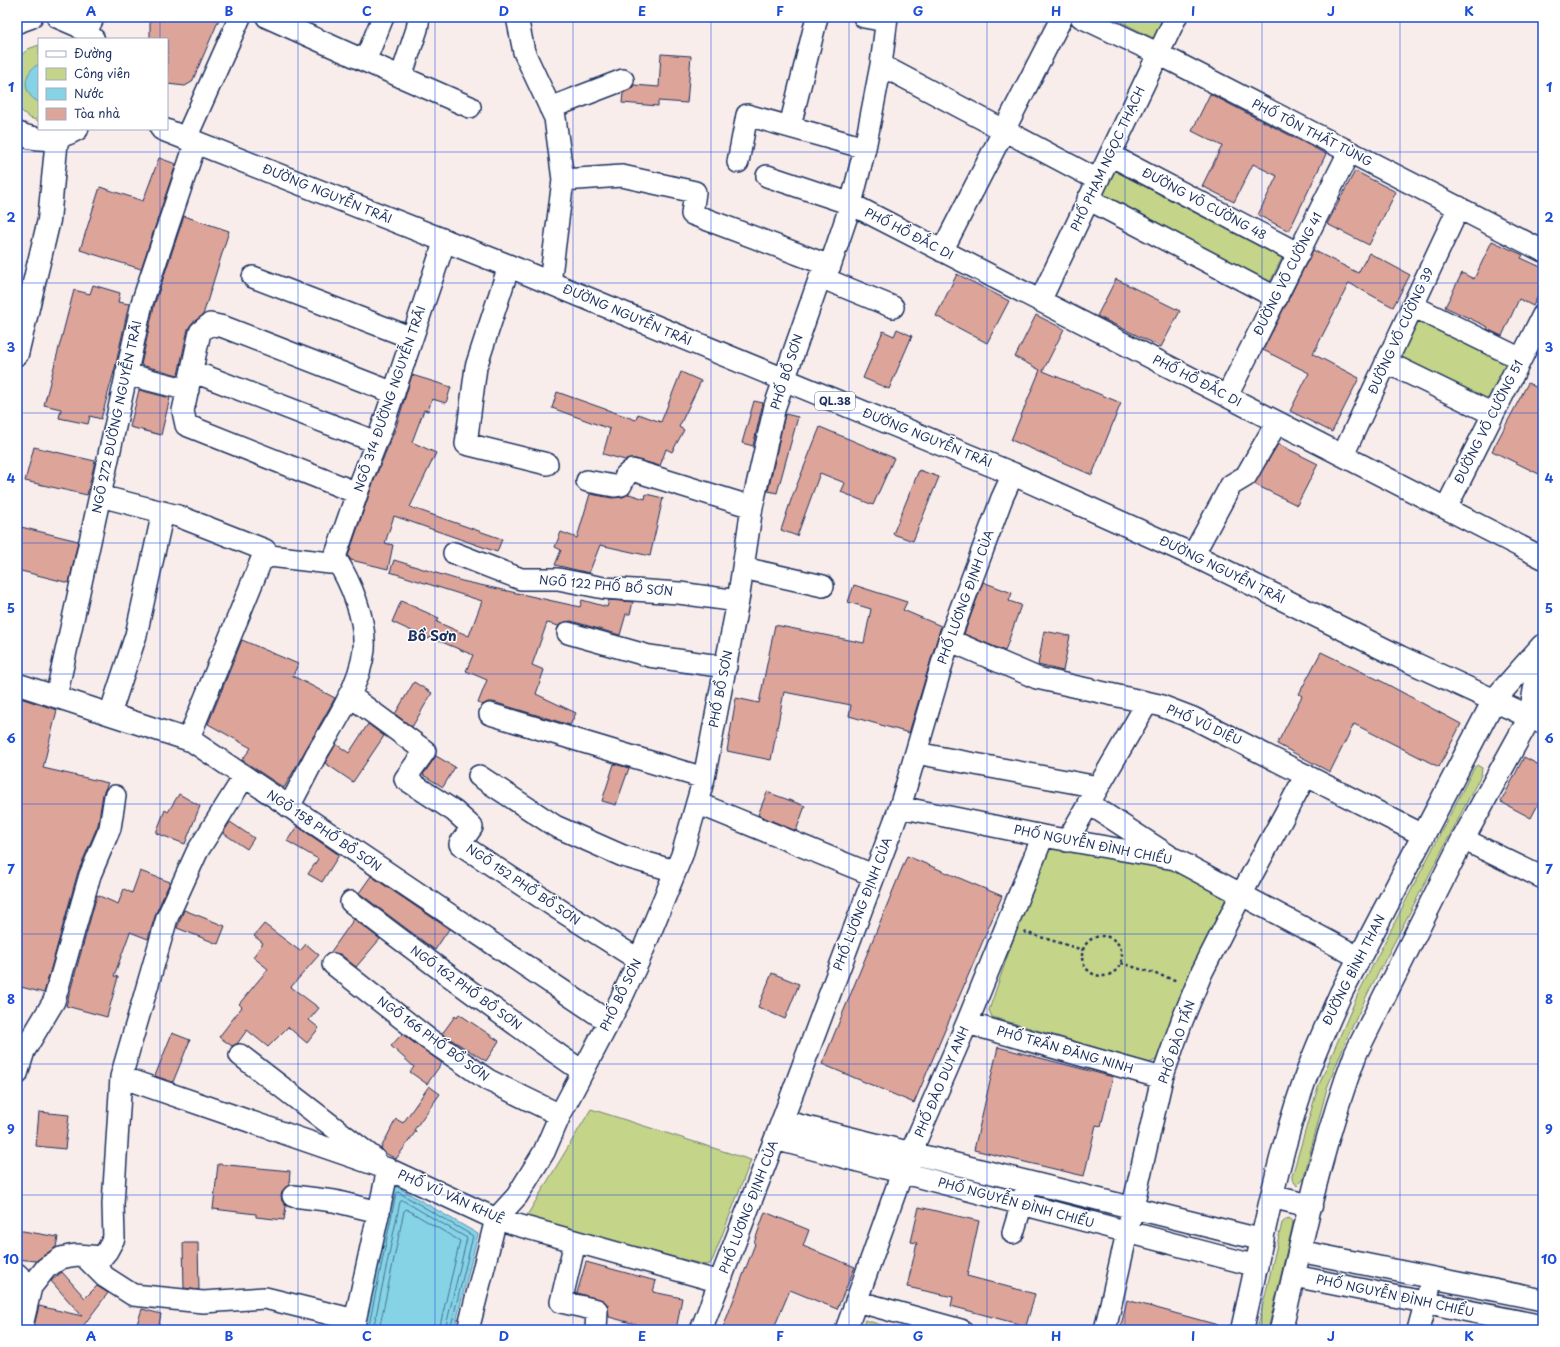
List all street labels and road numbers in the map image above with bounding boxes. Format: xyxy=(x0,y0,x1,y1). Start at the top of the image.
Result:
street label: PHỐ PHẠM NGỌC THẠCH xyxy=(1065,83,1149,234)
street label: PHỐ TÔN THẤT TÙNG xyxy=(1249,94,1376,170)
street label: ĐƯỜNG NGUYỄN TRÃI xyxy=(260,158,395,227)
street label: ĐƯỜNG VÕ CƯỜNG 48 xyxy=(1139,163,1270,244)
street label: PHỐ HỒ ĐẮC DI xyxy=(862,202,957,263)
street label: ĐƯỜNG VÕ CƯỜNG 41 xyxy=(1248,209,1326,338)
street label: ĐƯỜNG VÕ CƯỜNG 39 xyxy=(1363,264,1437,397)
street label: ĐƯỜNG NGUYỄN TRÃI xyxy=(560,278,695,349)
street label: NGÕ 314 ĐƯỜNG NGUYỄN TRÃI xyxy=(348,303,429,494)
street label: NGÕ 272 ĐƯỜNG NGUYỄN TRÃI xyxy=(86,318,145,515)
street label: PHỐ BỒ SƠN xyxy=(765,332,807,412)
street label: PHỐ HỒ ĐẮC DI xyxy=(1150,349,1245,410)
street label: ĐƯỜNG VÕ CƯỜNG 51 xyxy=(1449,357,1527,486)
road number: QL.38 xyxy=(815,392,855,410)
street label: ĐƯỜNG NGUYỄN TRÃI xyxy=(860,402,995,471)
street label: PHỐ LƯƠNG ĐỊNH CỦA xyxy=(932,527,998,666)
street label: ĐƯỜNG NGUYỄN TRÃI xyxy=(1156,530,1289,607)
street label: NGÕ 122 PHỐ BỒ SƠN xyxy=(538,570,674,600)
street label: PHỐ BỒ SƠN xyxy=(704,649,736,729)
street label: PHỐ VŨ DIỆU xyxy=(1164,699,1245,749)
street label: NGÕ 158 PHỐ BỒ SƠN xyxy=(264,785,385,875)
street label: PHỐ NGUYỄN ĐÌNH CHIỂU xyxy=(1012,819,1174,868)
street label: PHỐ LƯƠNG ĐỊNH CỦA xyxy=(828,834,896,973)
street label: NGÕ 152 PHỐ BỒ SƠN xyxy=(463,839,584,929)
street label: ĐƯỜNG BÌNH THAN xyxy=(1317,911,1389,1028)
street label: NGÕ 162 PHỐ BỒ SƠN xyxy=(407,941,526,1034)
street label: PHỐ BỒ SƠN xyxy=(595,955,645,1034)
street label: NGÕ 166 PHỐ BỒ SƠN xyxy=(374,991,493,1085)
street label: PHỐ ĐÀO TẤN xyxy=(1153,998,1199,1086)
street label: PHỐ TRẦN ĐĂNG NINH xyxy=(995,1021,1136,1077)
street label: PHỐ ĐÀO DUY ANH xyxy=(910,1023,973,1140)
street label: PHỐ LƯƠNG ĐỊNH CỦA xyxy=(714,1137,782,1276)
street label: PHỐ VŨ VĂN KHUÊ xyxy=(395,1164,507,1228)
street label: PHỐ NGUYỄN ĐÌNH CHIỂU xyxy=(936,1172,1097,1232)
street label: PHỐ NGUYỄN ĐÌNH CHIỂU xyxy=(1315,1269,1476,1321)

